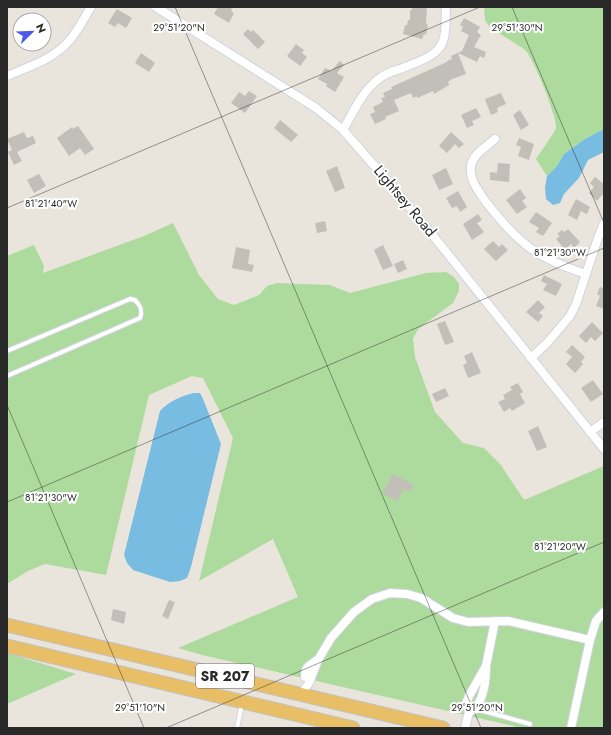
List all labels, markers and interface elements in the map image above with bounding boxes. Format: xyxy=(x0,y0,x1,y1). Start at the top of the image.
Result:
north arrow xyxy=(12,12,52,52)
text: 29°51'20"N xyxy=(153,20,205,35)
text: 29°51'30"N xyxy=(491,20,543,35)
text: N xyxy=(32,21,50,35)
street label: Lightsey Road xyxy=(368,160,442,242)
text: 81°21'40"W xyxy=(25,196,77,211)
text: 81°21'30"W xyxy=(534,245,586,260)
text: 81°21'30"W xyxy=(25,490,77,505)
text: 81°21'20"W xyxy=(534,539,586,554)
road number: SR 207 xyxy=(196,664,254,688)
text: 29°51'10"N xyxy=(115,700,165,715)
text: 29°51'20"N xyxy=(451,700,503,715)

